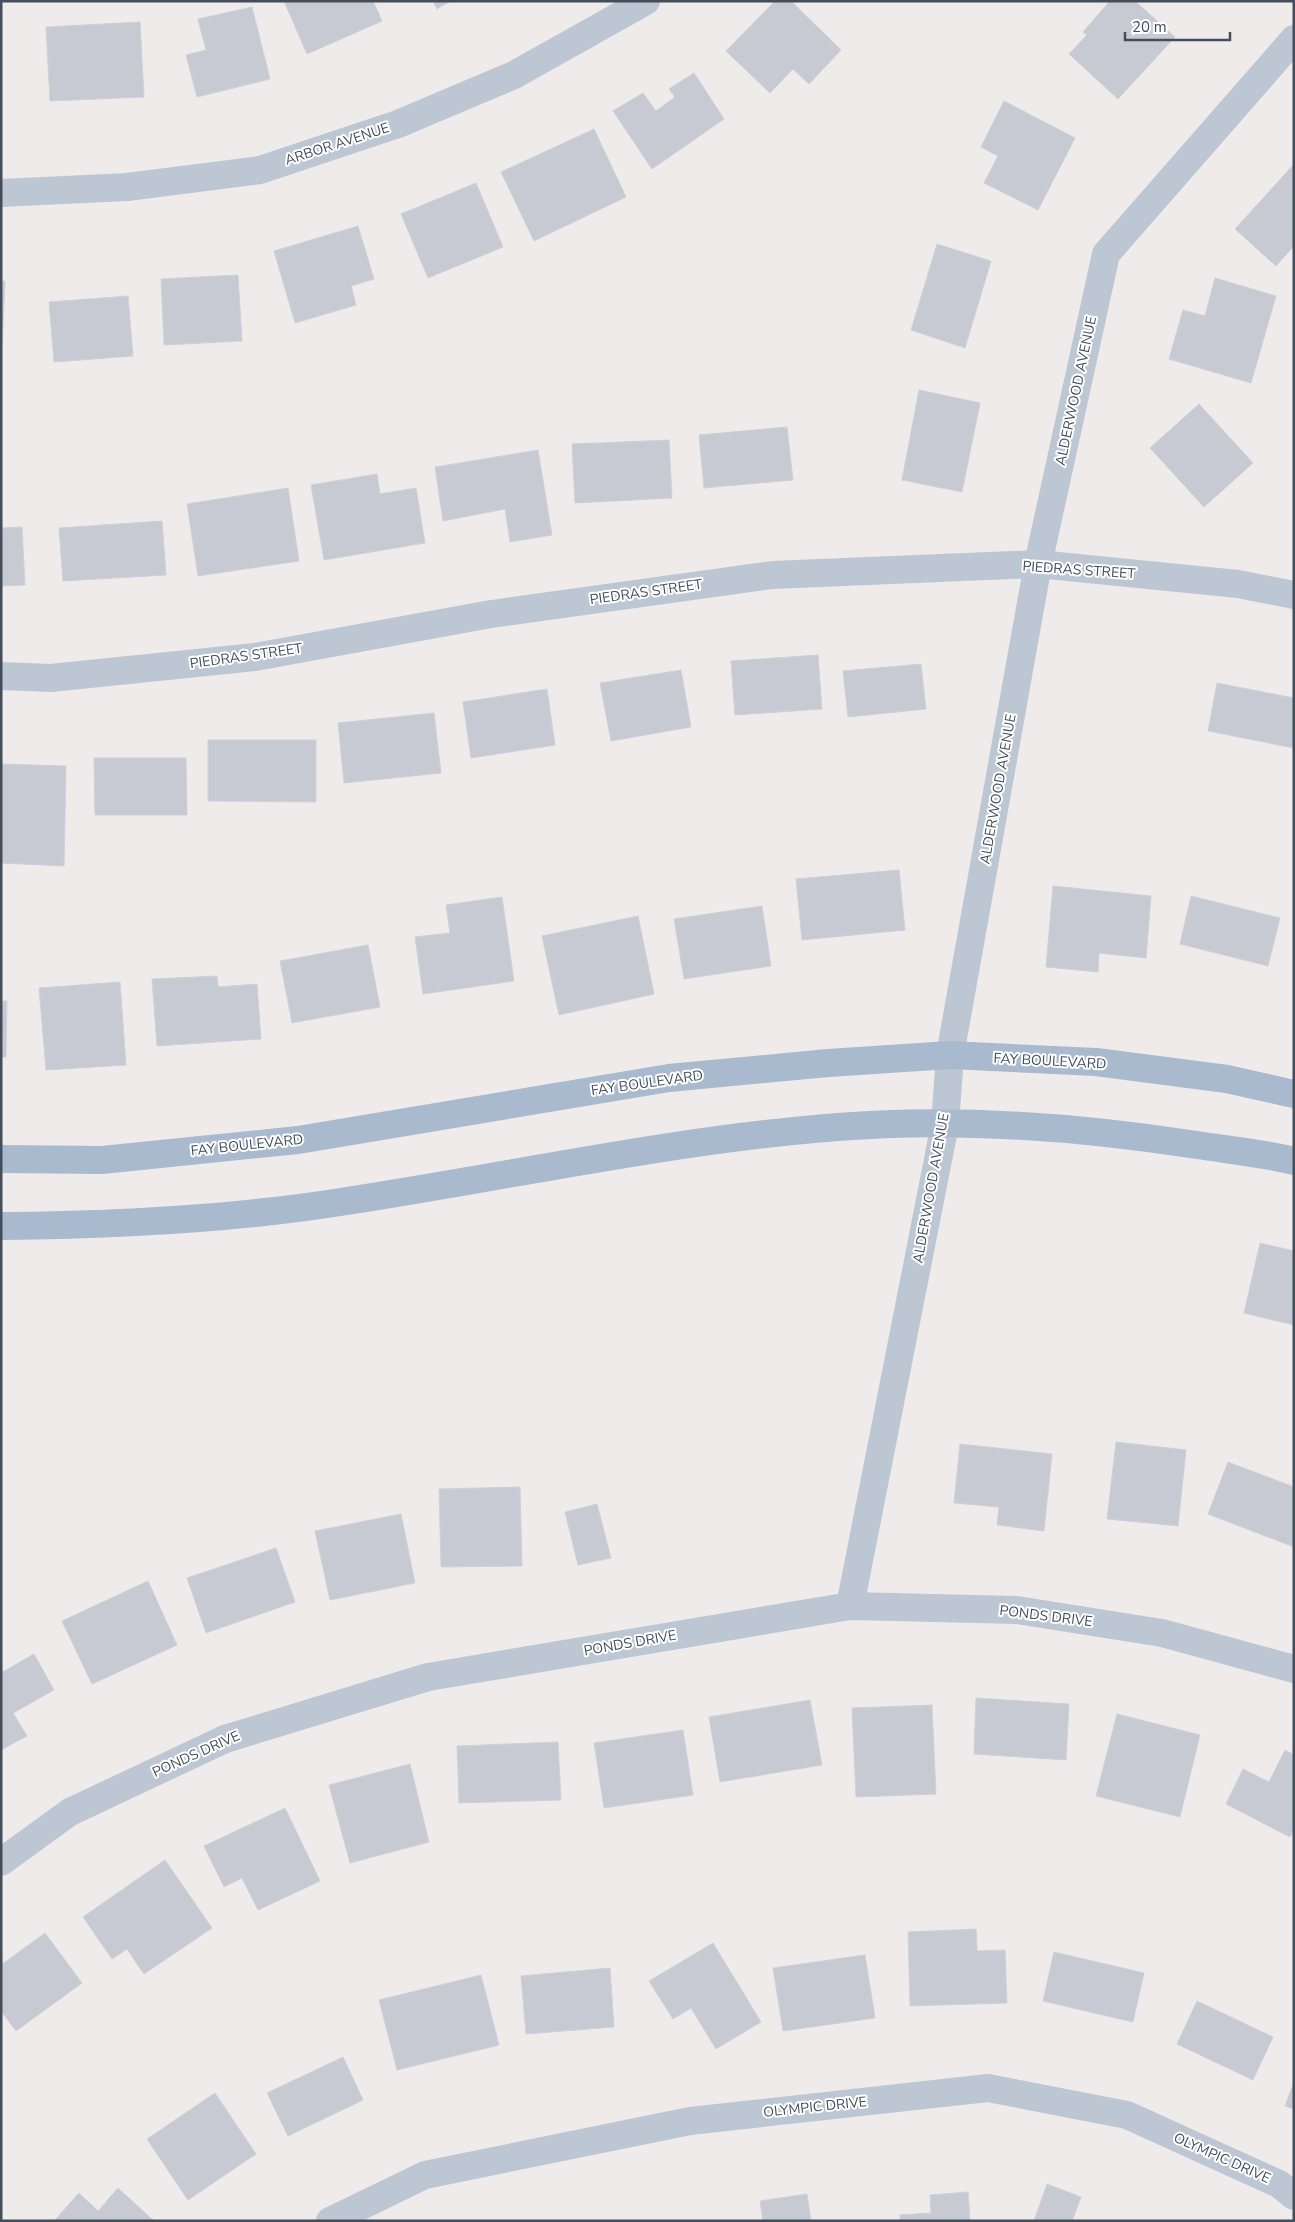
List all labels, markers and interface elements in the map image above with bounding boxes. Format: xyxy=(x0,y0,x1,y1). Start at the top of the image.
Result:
scale bar xyxy=(1125,10,1230,42)
text: 20 m xyxy=(1132,17,1167,37)
street label: ARBOR AVENUE xyxy=(282,118,392,170)
street label: ALDERWOOD AVENUE xyxy=(1051,315,1101,467)
street label: PIEDRAS STREET xyxy=(1022,557,1137,583)
street label: PIEDRAS STREET xyxy=(589,575,704,609)
street label: PIEDRAS STREET xyxy=(189,639,304,673)
street label: ALDERWOOD AVENUE xyxy=(975,712,1021,866)
street label: FAY BOULEVARD xyxy=(993,1049,1107,1073)
street label: FAY BOULEVARD xyxy=(590,1066,704,1100)
street label: ALDERWOOD AVENUE xyxy=(908,1111,954,1265)
street label: FAY BOULEVARD xyxy=(190,1130,304,1160)
street label: PONDS DRIVE xyxy=(998,1601,1094,1631)
street label: PONDS DRIVE xyxy=(582,1626,678,1660)
street label: PONDS DRIVE xyxy=(149,1726,243,1782)
street label: OLYMPIC DRIVE xyxy=(762,2092,868,2122)
street label: OLYMPIC DRIVE xyxy=(1171,2128,1273,2188)

